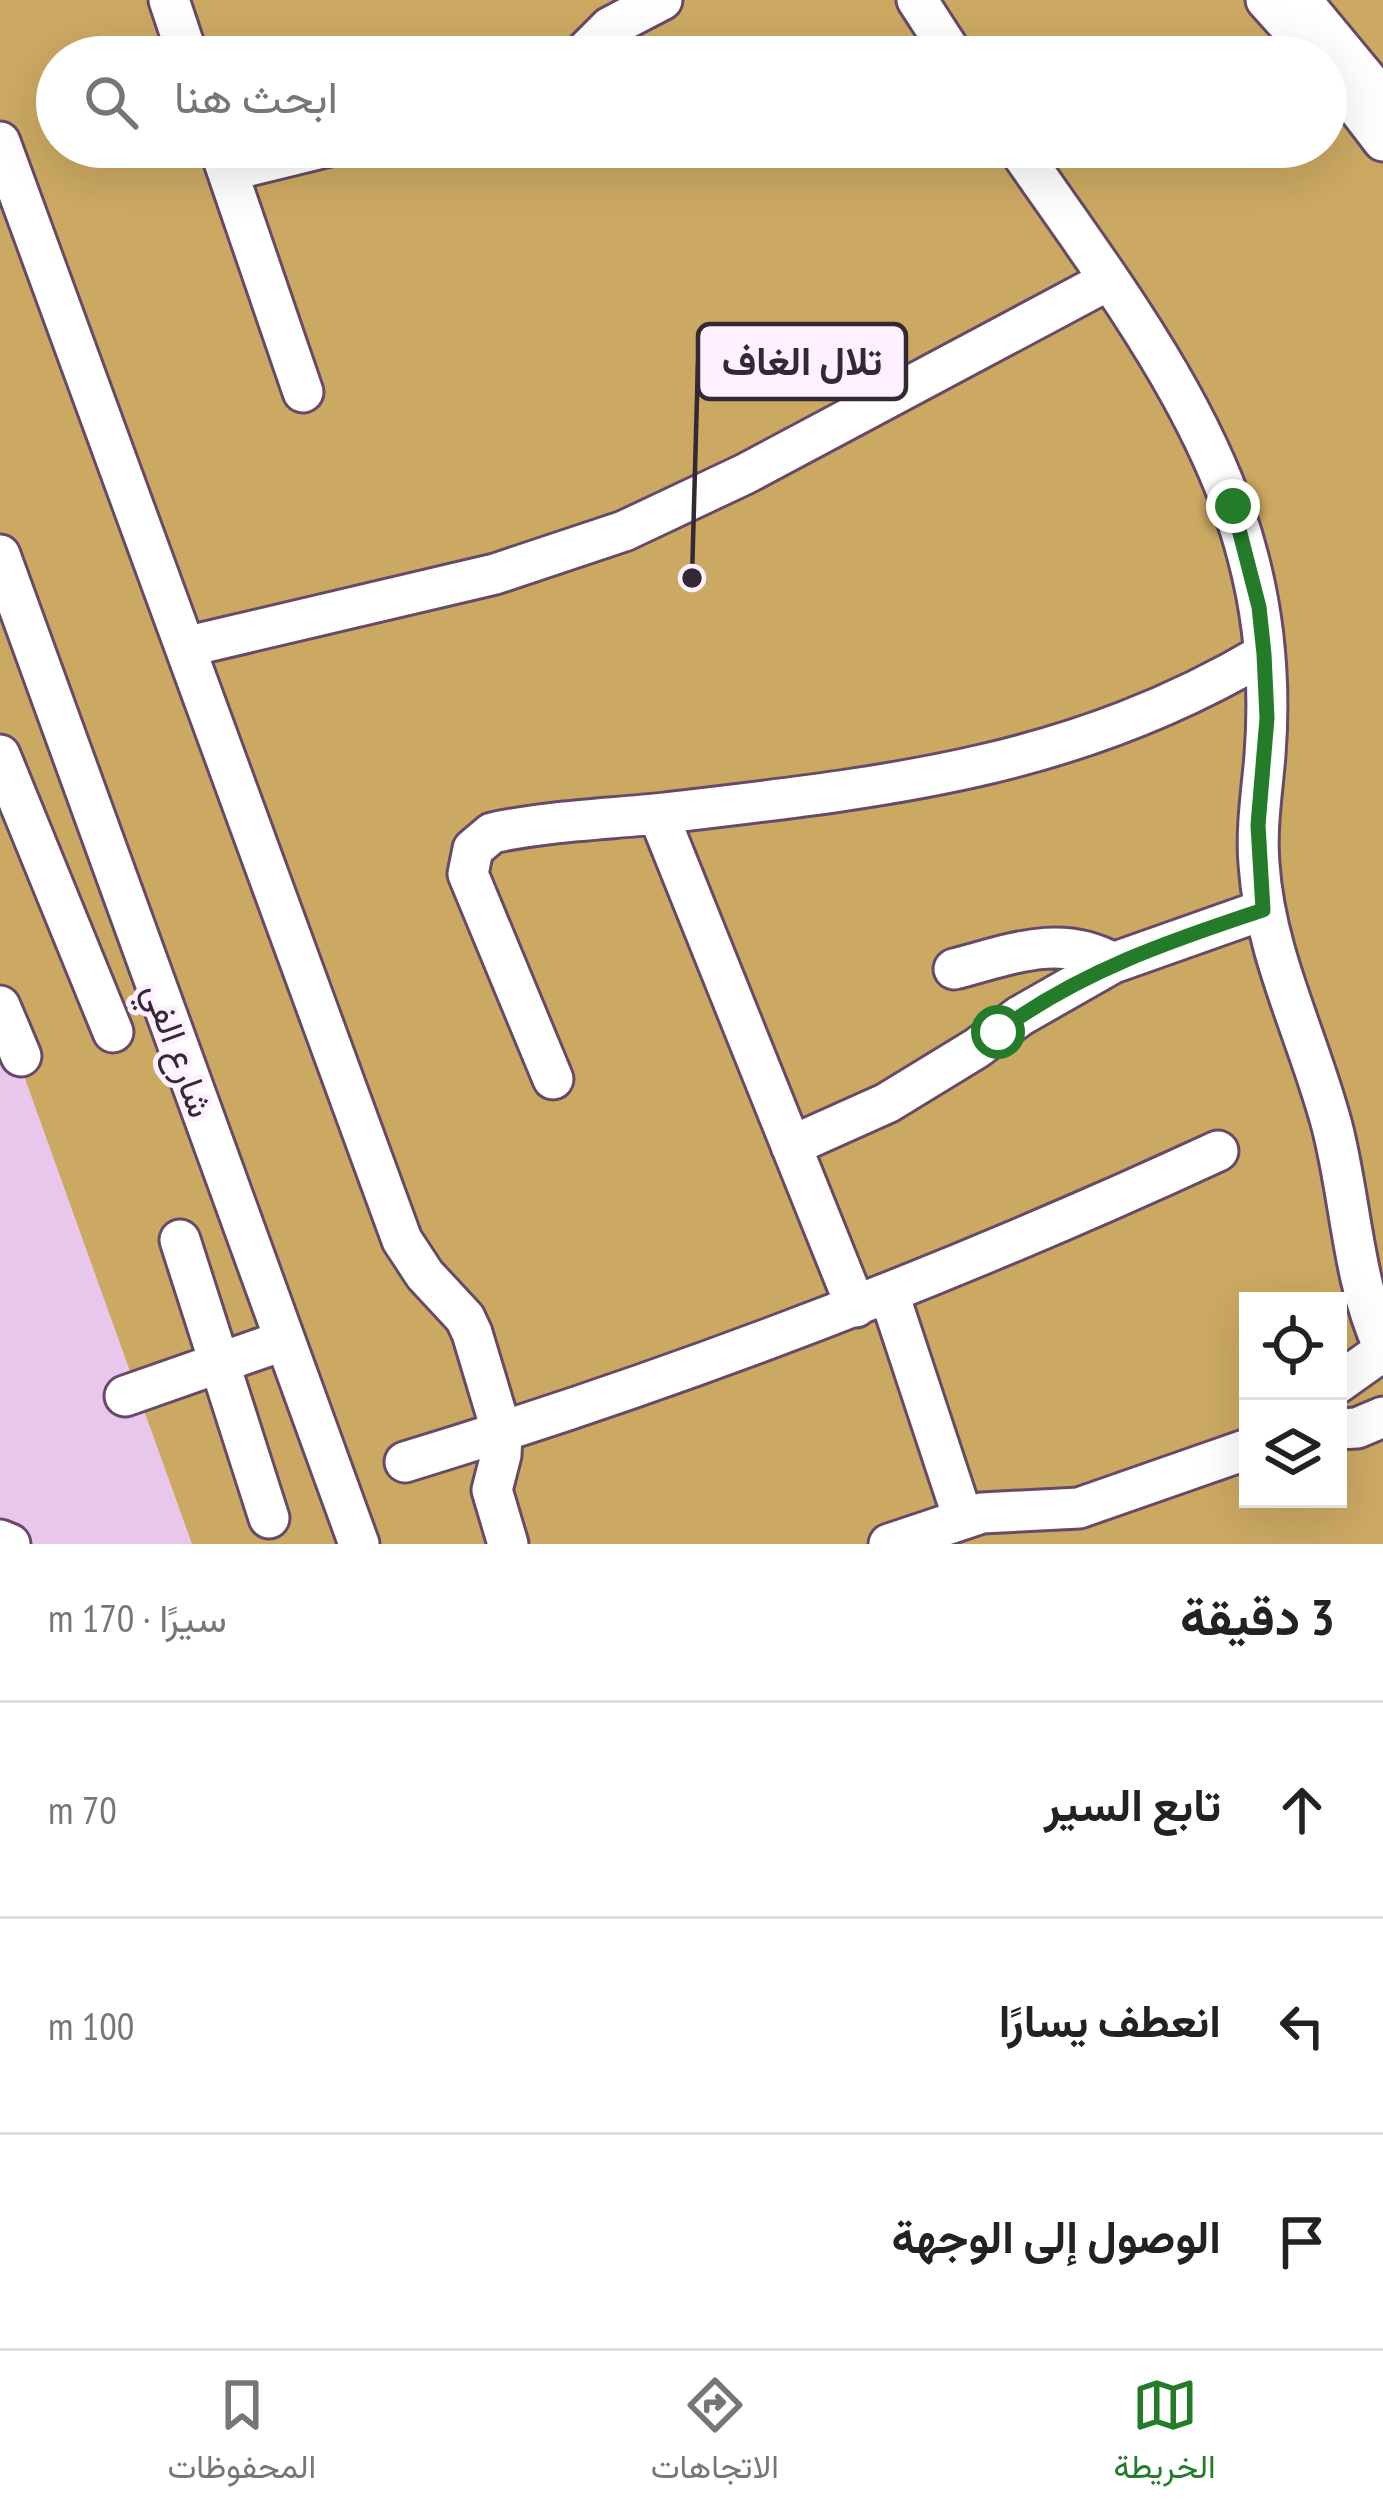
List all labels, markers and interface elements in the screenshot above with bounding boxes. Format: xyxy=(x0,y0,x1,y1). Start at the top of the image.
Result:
search box xyxy=(36,36,1347,168)
text: ابحث هنا xyxy=(174,67,338,125)
icon: search xyxy=(78,69,144,135)
callout: تلال الغاف xyxy=(698,324,906,399)
text: تلال الغاف xyxy=(722,335,882,386)
route end xyxy=(1206,479,1260,533)
street label: شارع الفي xyxy=(127,976,225,1126)
route start xyxy=(971,1005,1025,1059)
map controls xyxy=(1239,1292,1347,1508)
button: locate xyxy=(1239,1292,1347,1400)
button: layers xyxy=(1239,1400,1347,1508)
text: 3 دقيقة xyxy=(1180,1583,1335,1649)
text: سيرًا · 170 m xyxy=(48,1592,227,1643)
text: تابع السير xyxy=(1044,1775,1221,1833)
icon: ahead xyxy=(1269,1777,1335,1843)
text: 70 m xyxy=(48,1784,117,1835)
text: انعطف يسارًا xyxy=(999,1991,1221,2049)
icon: left xyxy=(1269,1993,1335,2059)
text: 100 m xyxy=(48,2000,134,2051)
text: الوصول إلى الوجهة xyxy=(891,2207,1221,2265)
icon: arrive xyxy=(1269,2209,1335,2275)
tab: المحفوظات xyxy=(167,2372,316,2496)
tab: الاتجاهات xyxy=(651,2372,779,2496)
tab: الخريطة xyxy=(1114,2372,1216,2496)

